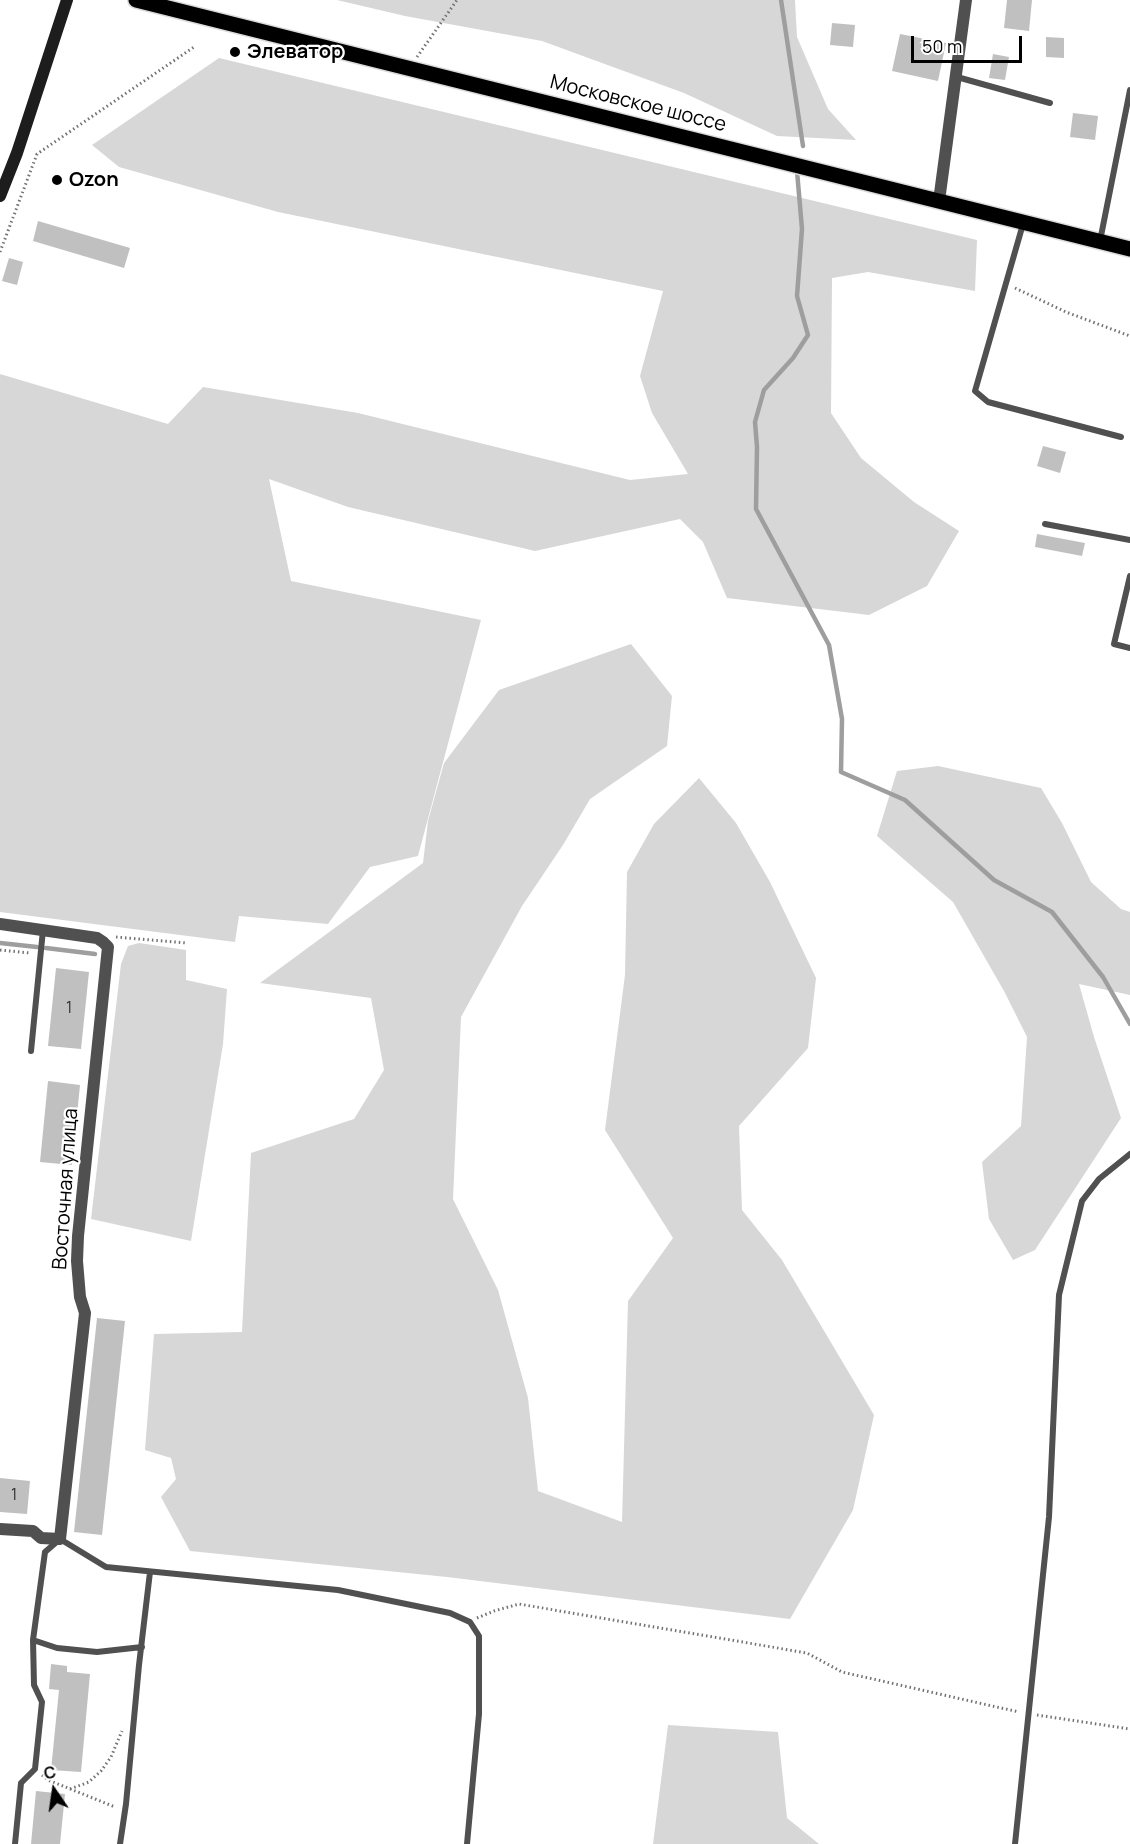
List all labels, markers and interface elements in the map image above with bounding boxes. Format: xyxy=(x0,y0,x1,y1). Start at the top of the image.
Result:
scale bar xyxy=(914,24,1025,62)
text: 50 m xyxy=(922,34,962,58)
place label: Элеватор xyxy=(247,40,343,64)
marker: Элеватор xyxy=(228,45,242,59)
street label: Московское шоссе xyxy=(547,70,729,138)
place label: Ozon xyxy=(69,168,119,192)
marker: Ozon xyxy=(50,173,64,187)
house number: 1 xyxy=(66,999,72,1019)
street label: Восточная улица xyxy=(48,1107,84,1271)
house number: 1 xyxy=(11,1486,17,1506)
north arrow xyxy=(24,1760,84,1820)
text: С xyxy=(42,1760,58,1785)

